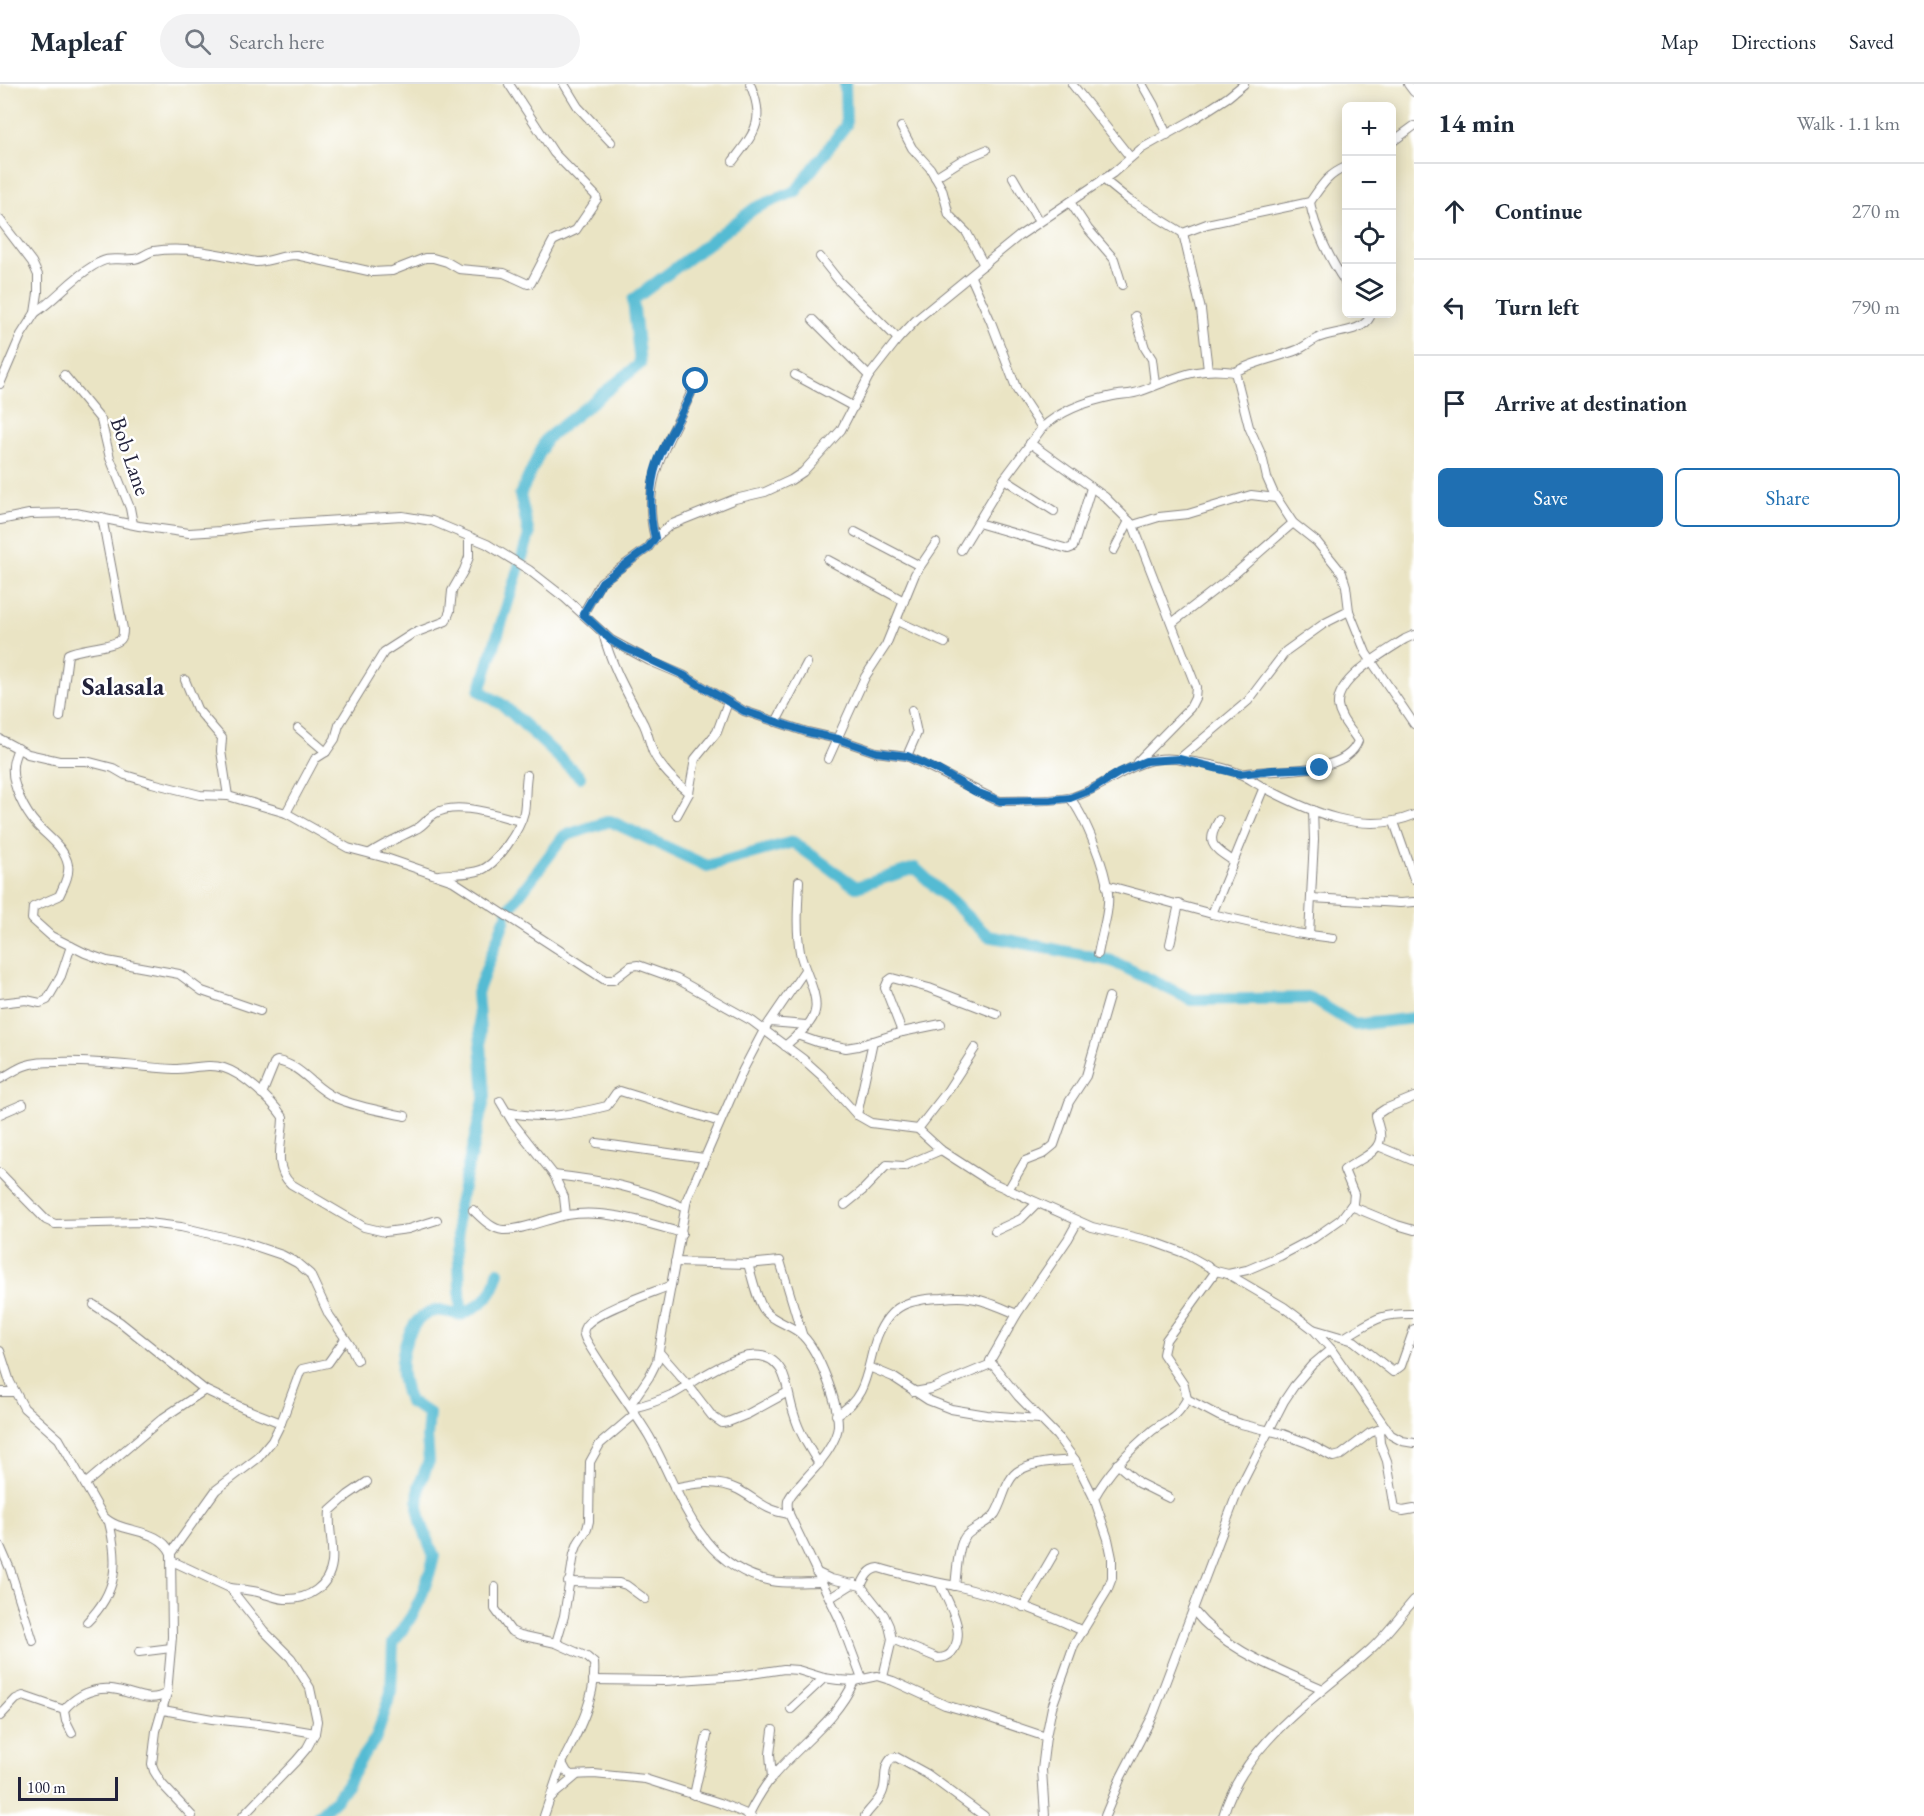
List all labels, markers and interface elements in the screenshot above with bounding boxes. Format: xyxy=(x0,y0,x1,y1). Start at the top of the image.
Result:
search box xyxy=(160,14,580,68)
text: Mapleaf xyxy=(30,23,124,59)
icon: search xyxy=(181,25,214,58)
text: Search here xyxy=(229,27,324,56)
text: Map xyxy=(1661,28,1698,55)
text: Directions xyxy=(1731,28,1816,55)
text: Saved xyxy=(1849,28,1894,55)
map controls xyxy=(1342,102,1396,318)
button: + xyxy=(1342,102,1396,156)
text: 14 min xyxy=(1438,106,1515,140)
text: Walk · 1.1 km xyxy=(1797,110,1900,136)
button: − xyxy=(1342,156,1396,210)
icon: ahead xyxy=(1438,195,1471,228)
text: Continue xyxy=(1495,197,1582,226)
text: 270 m xyxy=(1852,198,1900,224)
button: locate xyxy=(1342,210,1396,264)
button: layers xyxy=(1342,264,1396,318)
icon: left xyxy=(1438,291,1471,324)
text: Turn left xyxy=(1495,293,1579,322)
text: 790 m xyxy=(1852,294,1900,320)
route start xyxy=(682,367,708,393)
icon: arrive xyxy=(1438,387,1471,420)
text: Arrive at destination xyxy=(1495,389,1687,418)
street label: Bob Lane xyxy=(104,413,158,500)
button: Save xyxy=(1438,468,1663,527)
button: Share xyxy=(1675,468,1900,527)
district label: Salasala xyxy=(82,669,165,703)
route end xyxy=(1306,754,1332,780)
scale bar xyxy=(18,1774,118,1802)
text: 100 m xyxy=(27,1777,66,1798)

